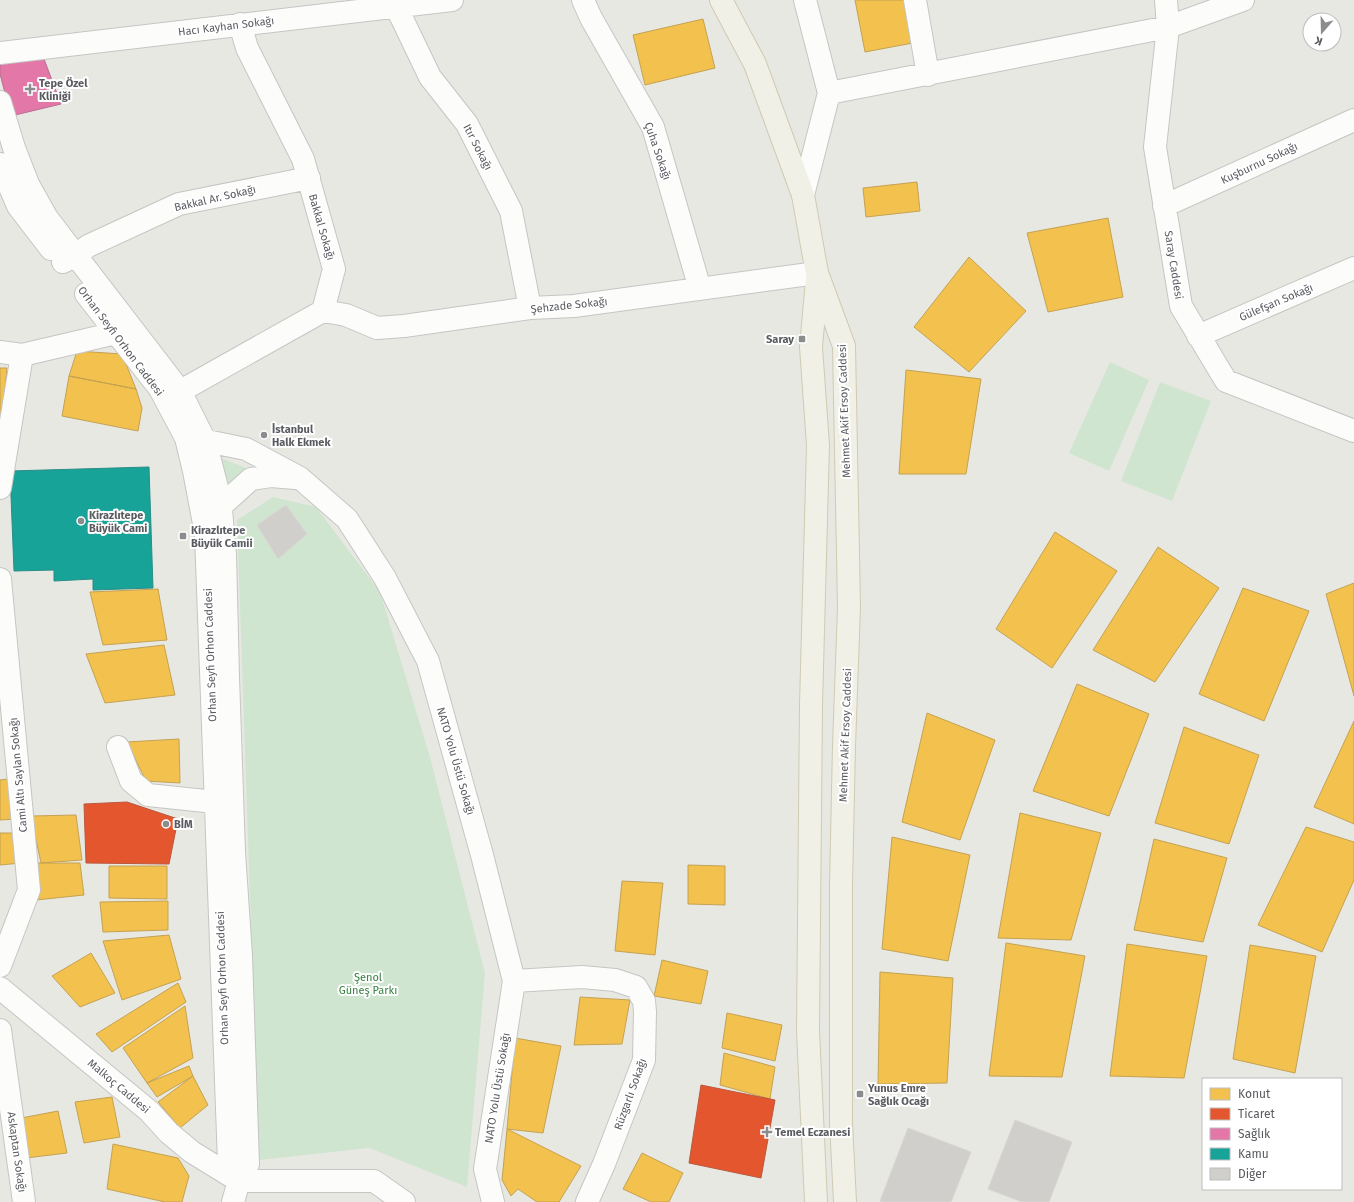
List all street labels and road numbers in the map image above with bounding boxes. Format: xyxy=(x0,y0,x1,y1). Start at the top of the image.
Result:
street label: Hacı Kayhan Sokağı xyxy=(177,14,275,39)
street label: Çuha Sokağı xyxy=(642,121,673,182)
street label: Itır Sokağı xyxy=(460,122,495,172)
street label: Kuşburnu Sokağı xyxy=(1219,140,1300,187)
street label: Bakkal Ar. Sokağı xyxy=(173,183,257,214)
street label: Bakkal Sokağı xyxy=(306,192,337,262)
street label: Saray Caddesi xyxy=(1162,230,1185,300)
street label: Gülefşan Sokağı xyxy=(1237,281,1315,324)
street label: Orhan Seyfi Orhon Caddesi xyxy=(75,284,166,399)
street label: Şehzade Sokağı xyxy=(530,295,608,316)
street label: Mehmet Akif Ersoy Caddesi xyxy=(836,344,853,478)
street label: Orhan Seyfi Orhon Caddesi xyxy=(202,588,219,722)
street label: Mehmet Akif Ersoy Caddesi xyxy=(837,668,854,802)
street label: NATO Yolu Üstü Sokağı xyxy=(434,705,478,817)
street label: Cami Altı Saylan Sokağı xyxy=(7,717,30,833)
street label: Orhan Seyfi Orhon Caddesi xyxy=(214,911,231,1045)
street label: NATO Yolu Üstü Sokağı xyxy=(481,1032,513,1144)
street label: Malkoç Caddesi xyxy=(85,1057,152,1116)
street label: Rüzgarlı Sokağı xyxy=(611,1057,649,1132)
street label: Askaptan Sokağı xyxy=(4,1111,29,1193)

